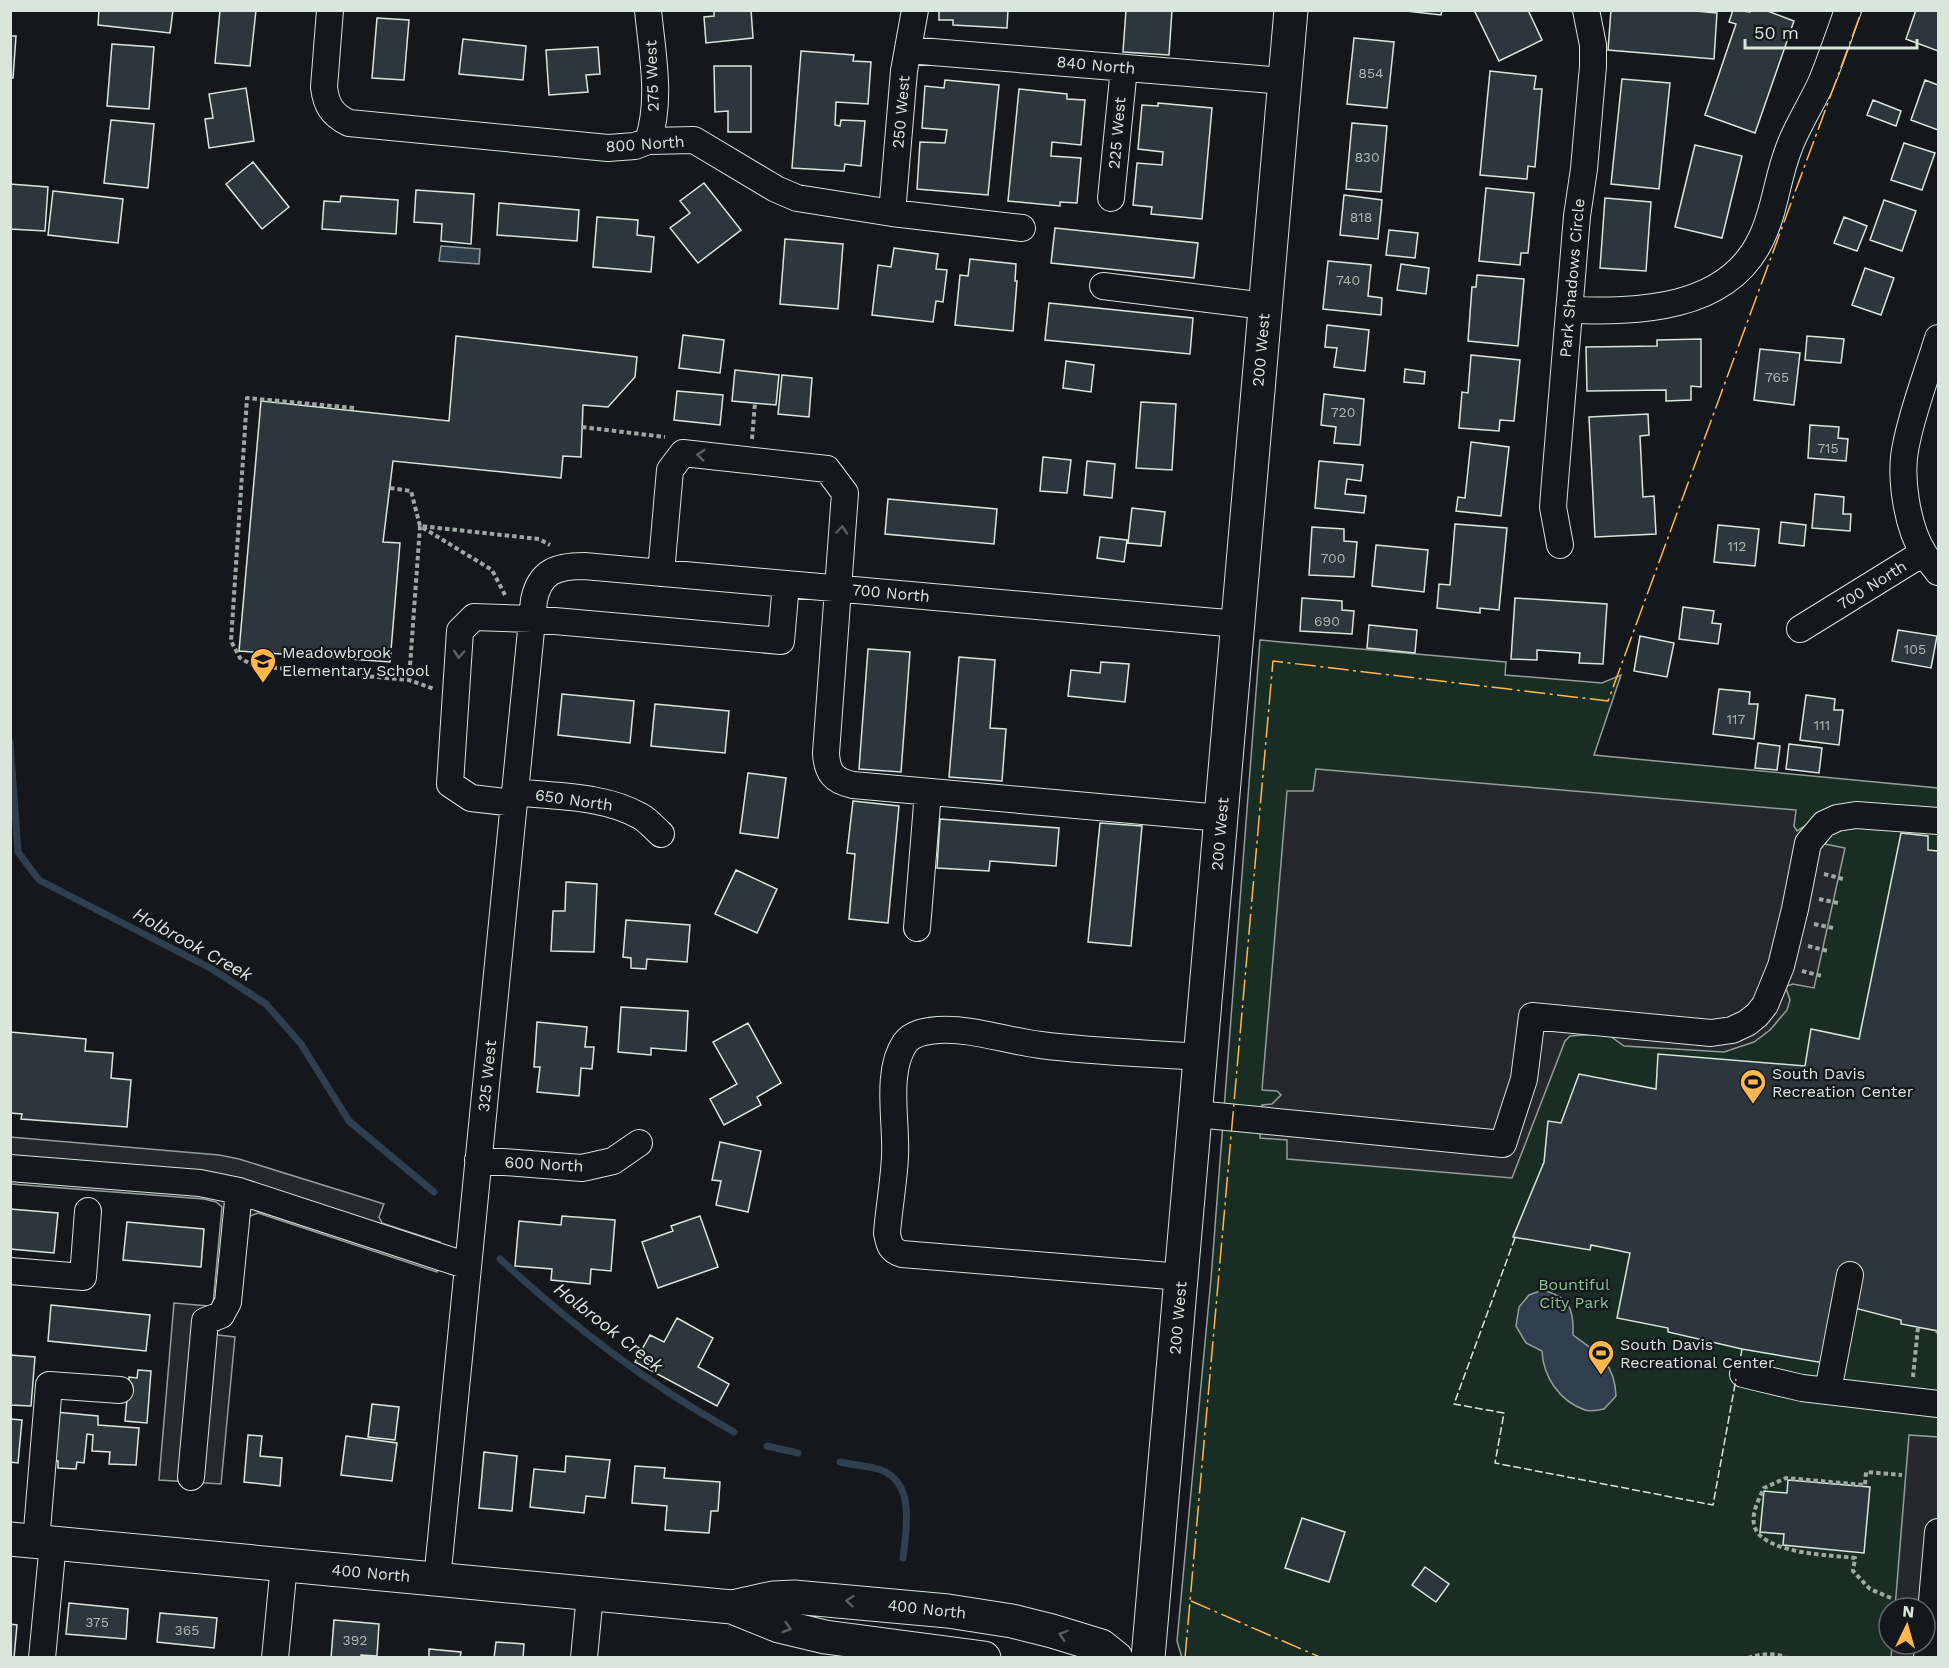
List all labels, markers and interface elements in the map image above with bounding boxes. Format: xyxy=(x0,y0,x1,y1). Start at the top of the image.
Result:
scale bar xyxy=(1745,12,1918,50)
text: 50 m xyxy=(1754,22,1799,43)
street label: 275 West xyxy=(641,40,663,112)
street label: 840 North xyxy=(1056,52,1136,78)
house number: 854 xyxy=(1358,65,1384,81)
street label: 250 West xyxy=(888,75,914,149)
street label: 225 West xyxy=(1104,96,1130,170)
street label: 800 North xyxy=(605,132,685,156)
house number: 830 xyxy=(1354,149,1380,165)
street label: Park Shadows Circle xyxy=(1556,198,1588,358)
house number: 818 xyxy=(1350,209,1372,225)
house number: 740 xyxy=(1336,272,1360,288)
street label: 200 West xyxy=(1248,312,1274,387)
house number: 765 xyxy=(1765,369,1789,385)
house number: 720 xyxy=(1331,404,1355,420)
house number: 715 xyxy=(1817,440,1839,456)
one-way arrow xyxy=(696,449,705,462)
one-way arrow xyxy=(835,526,848,535)
house number: 112 xyxy=(1727,538,1747,554)
house number: 700 xyxy=(1321,550,1346,566)
street label: 700 North xyxy=(1834,556,1910,614)
street label: 700 North xyxy=(851,580,931,606)
house number: 690 xyxy=(1314,613,1340,629)
house number: 105 xyxy=(1904,641,1926,657)
place label: Meadowbrook Elementary School xyxy=(282,643,430,680)
school or university icon: Meadowbrook Elementary School xyxy=(248,646,278,684)
one-way arrow xyxy=(453,650,466,659)
house number: 117 xyxy=(1727,711,1746,727)
house number: 111 xyxy=(1814,717,1830,733)
street label: 650 North xyxy=(534,785,614,815)
street label: 200 West xyxy=(1207,796,1233,871)
water label: Holbrook Creek xyxy=(130,903,257,986)
street label: 325 West xyxy=(474,1039,500,1113)
place label: South Davis Recreation Center xyxy=(1772,1064,1914,1101)
sports icon: South Davis Recreation Center xyxy=(1738,1067,1768,1105)
street label: 600 North xyxy=(504,1152,584,1176)
park label: Bountiful City Park xyxy=(1538,1275,1610,1312)
water label: Holbrook Creek xyxy=(550,1278,669,1377)
street label: 200 West xyxy=(1165,1280,1191,1355)
place label: South Davis Recreational Center xyxy=(1620,1335,1775,1372)
sports icon: South Davis Recreational Center xyxy=(1586,1338,1616,1376)
street label: 400 North xyxy=(331,1560,411,1586)
one-way arrow xyxy=(846,1595,855,1608)
street label: 400 North xyxy=(887,1595,967,1623)
north arrow xyxy=(1877,1596,1937,1656)
text: N xyxy=(1902,1602,1915,1622)
house number: 375 xyxy=(85,1614,109,1630)
one-way arrow xyxy=(781,1621,792,1633)
house number: 365 xyxy=(175,1622,199,1638)
one-way arrow xyxy=(1058,1629,1069,1642)
house number: 392 xyxy=(343,1632,367,1648)

